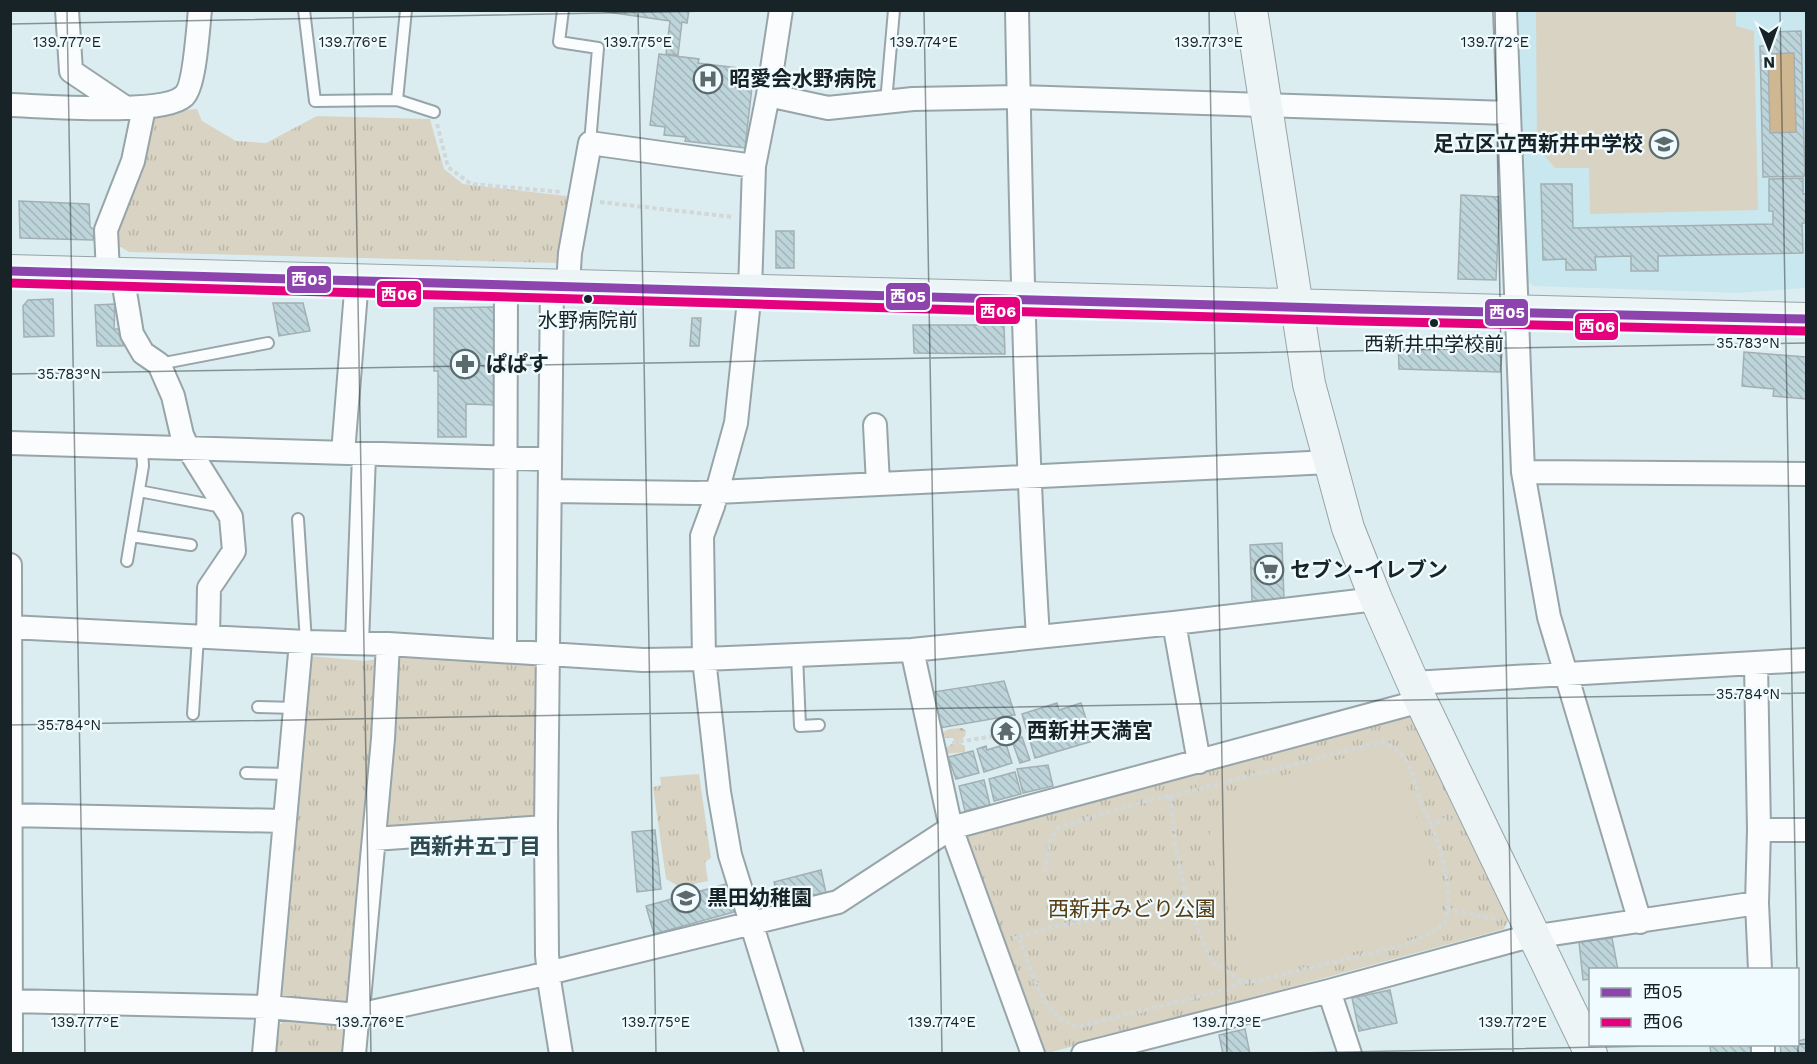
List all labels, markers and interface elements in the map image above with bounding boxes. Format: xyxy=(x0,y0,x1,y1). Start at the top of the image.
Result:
north arrow xyxy=(1739,18,1799,78)
text: 139.777°E xyxy=(33,33,101,51)
text: 139.776°E xyxy=(319,33,387,51)
text: 139.775°E xyxy=(604,33,672,51)
text: 139.774°E xyxy=(890,33,958,51)
text: 139.773°E xyxy=(1175,33,1243,51)
text: 139.772°E xyxy=(1461,33,1529,51)
text: N xyxy=(1763,53,1775,72)
hospital icon: 昭愛会水野病院 xyxy=(692,63,724,95)
place label: 昭愛会水野病院 xyxy=(729,66,876,91)
school or university icon: 足立区立西新井中学校 xyxy=(1648,128,1680,160)
place label: 足立区立西新井中学校 xyxy=(1433,131,1643,156)
line badge: 西05 xyxy=(286,265,332,294)
text: 西05 xyxy=(291,270,327,289)
line badge: 西06 xyxy=(376,280,422,308)
line badge: 西05 xyxy=(885,282,931,311)
text: 西06 xyxy=(381,285,417,304)
text: 西05 xyxy=(890,287,926,306)
marker: 水野病院前 xyxy=(582,293,594,305)
line badge: 西06 xyxy=(975,296,1021,325)
line badge: 西05 xyxy=(1484,298,1529,327)
text: 西06 xyxy=(980,302,1016,321)
text: 西05 xyxy=(1489,303,1525,322)
place label: 水野病院前 xyxy=(538,308,638,332)
line badge: 西06 xyxy=(1574,312,1619,341)
marker: 西新井中学校前 xyxy=(1428,317,1440,329)
text: 西06 xyxy=(1579,317,1615,336)
place label: 西新井中学校前 xyxy=(1364,332,1504,356)
text: 35.783°N xyxy=(1716,334,1780,352)
pharmacy icon: ぱぱす xyxy=(449,348,481,380)
place label: ぱぱす xyxy=(486,351,549,376)
text: 35.783°N xyxy=(37,365,101,383)
supermarket icon: セブン-イレブン xyxy=(1253,554,1285,586)
place label: セブン-イレブン xyxy=(1290,557,1448,582)
text: 35.784°N xyxy=(1716,685,1780,703)
temple icon: 西新井天満宮 xyxy=(990,715,1022,747)
text: 35.784°N xyxy=(37,716,101,734)
place label: 西新井天満宮 xyxy=(1027,718,1153,743)
district label: 西新井五丁目 xyxy=(409,834,541,859)
school or university icon: 黒田幼稚園 xyxy=(670,882,702,914)
place label: 黒田幼稚園 xyxy=(707,885,812,910)
park label: 西新井みどり公園 xyxy=(1048,896,1216,921)
legend xyxy=(1589,968,1799,1046)
text: 西05 xyxy=(1643,981,1683,1002)
text: 西06 xyxy=(1643,1011,1683,1032)
text: 139.777°E xyxy=(51,1013,119,1031)
text: 139.776°E xyxy=(336,1013,404,1031)
text: 139.775°E xyxy=(622,1013,690,1031)
text: 139.774°E xyxy=(908,1013,976,1031)
text: 139.773°E xyxy=(1193,1013,1261,1031)
text: 139.772°E xyxy=(1479,1013,1547,1031)

